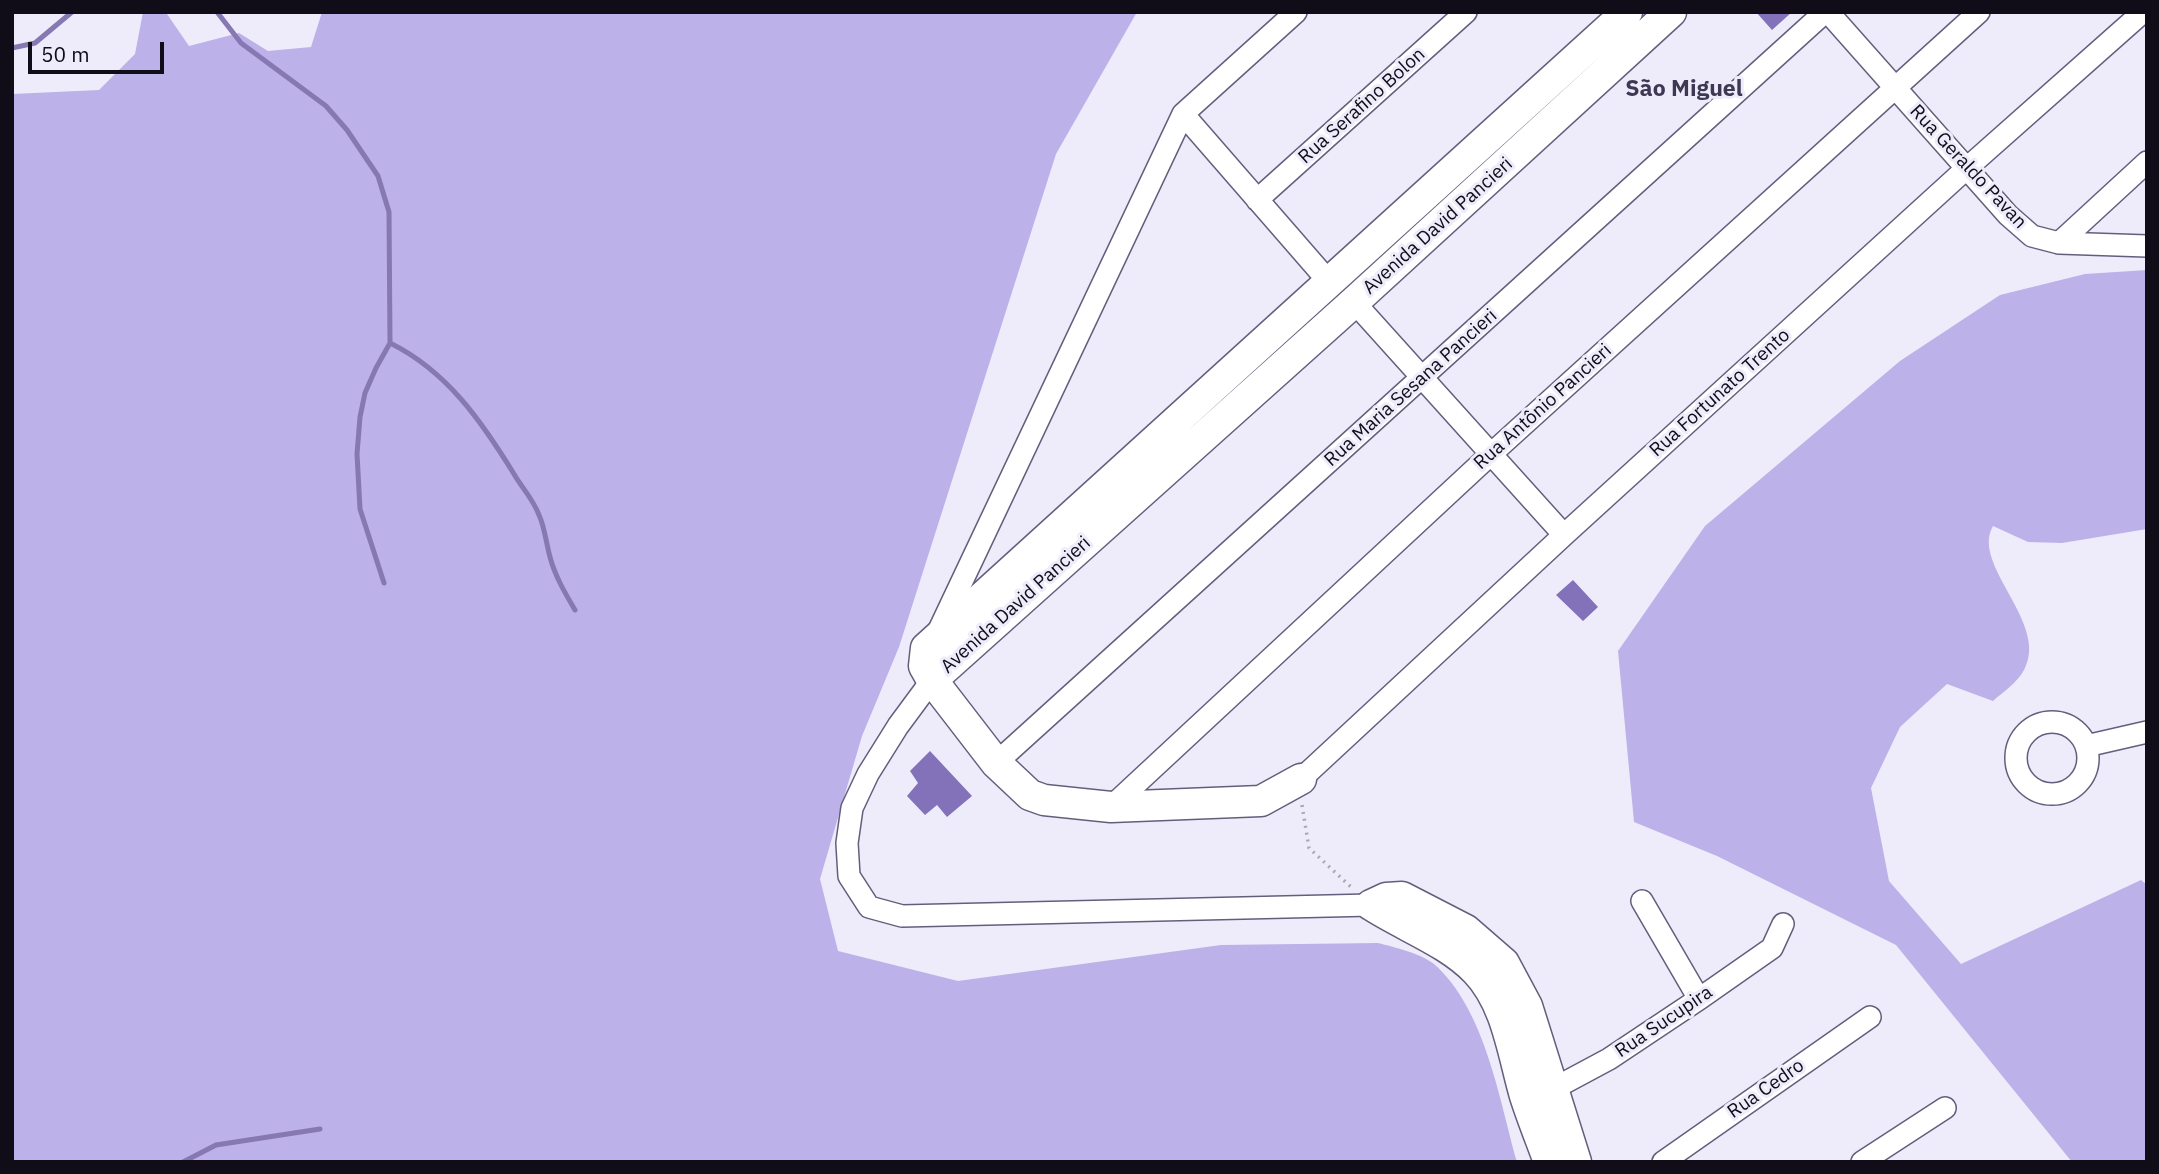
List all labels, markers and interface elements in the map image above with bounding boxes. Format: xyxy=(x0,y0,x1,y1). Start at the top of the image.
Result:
scale bar xyxy=(32,28,168,72)
text: 50 m xyxy=(41,40,90,68)
street label: Rua Serafino Bolon xyxy=(1294,43,1430,169)
district label: São Miguel xyxy=(1625,75,1743,103)
street label: Rua Geraldo Pavan xyxy=(1905,100,2031,234)
street label: Avenida David Pancieri xyxy=(1358,153,1518,299)
street label: Rua Maria Sesana Pancieri xyxy=(1320,304,1502,472)
street label: Rua Fortunato Trento xyxy=(1645,324,1795,462)
street label: Rua Antônio Pancieri xyxy=(1470,339,1616,475)
street label: Avenida David Pancieri xyxy=(936,532,1096,678)
street label: Rua Sucupira xyxy=(1611,981,1717,1063)
street label: Rua Cedro xyxy=(1723,1054,1809,1124)

